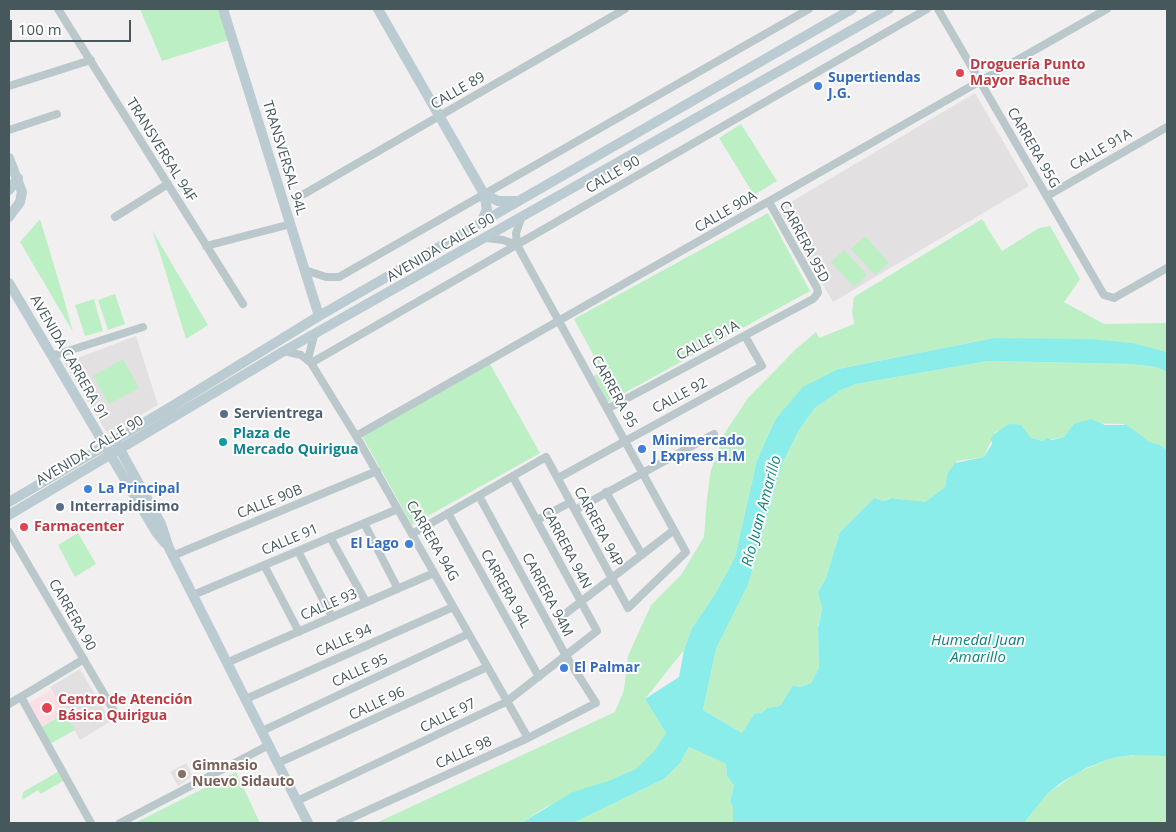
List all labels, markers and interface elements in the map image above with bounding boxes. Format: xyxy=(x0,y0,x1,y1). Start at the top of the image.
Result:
scale bar xyxy=(12,10,134,42)
text: 100 m xyxy=(18,19,62,39)
place label: Droguería Punto Mayor Bachue xyxy=(970,57,1085,90)
marker: Droguería Punto Mayor Bachue xyxy=(954,67,966,79)
street label: CALLE 89 xyxy=(428,69,488,113)
place label: Supertiendas J.G. xyxy=(828,70,920,102)
marker: Supertiendas J.G. xyxy=(812,80,824,92)
street label: TRANSVERSAL 94F xyxy=(122,95,200,205)
street label: TRANSVERSAL 94L xyxy=(259,99,309,217)
street label: CARRERA 95G xyxy=(1003,105,1063,191)
street label: CALLE 91A xyxy=(1067,126,1135,174)
street label: CALLE 90 xyxy=(583,153,643,197)
street label: CALLE 90A xyxy=(692,188,760,236)
street label: CARRERA 95D xyxy=(775,198,833,286)
street label: AVENIDA CALLE 90 xyxy=(384,210,498,286)
street label: AVENIDA CARRERA 91 xyxy=(26,292,112,424)
street label: CALLE 91A xyxy=(674,317,742,365)
street label: CARRERA 95 xyxy=(587,353,641,431)
street label: CALLE 92 xyxy=(650,375,710,417)
place label: Servientrega xyxy=(234,406,323,422)
marker: Servientrega xyxy=(218,408,230,420)
street label: AVENIDA CALLE 90 xyxy=(33,412,147,490)
place label: Plaza de Mercado Quirigua xyxy=(233,426,358,458)
place label: Minimercado J Express H.M xyxy=(652,433,745,466)
marker: Plaza de Mercado Quirigua xyxy=(217,436,229,448)
marker: Minimercado J Express H.M xyxy=(636,443,648,455)
water label: Río Juan Amarillo xyxy=(739,454,785,568)
place label: La Principal xyxy=(98,481,180,497)
street label: CALLE 90B xyxy=(235,481,305,523)
marker: La Principal xyxy=(82,483,94,495)
street label: CARRERA 94P xyxy=(570,484,626,570)
street label: CARRERA 94G xyxy=(402,498,462,584)
place label: Interrapidisimo xyxy=(70,499,179,515)
marker: Interrapidisimo xyxy=(54,501,66,513)
street label: CARRERA 94N xyxy=(537,504,595,592)
place label: Farmacenter xyxy=(34,519,124,535)
marker: Farmacenter xyxy=(18,521,30,533)
street label: CALLE 91 xyxy=(259,521,321,559)
place label: El Lago xyxy=(350,536,399,552)
marker: El Lago xyxy=(403,538,415,550)
street label: CARRERA 94L xyxy=(477,547,533,631)
street label: CARRERA 94M xyxy=(518,550,576,640)
street label: CARRERA 90 xyxy=(45,576,99,654)
street label: CALLE 93 xyxy=(298,586,360,624)
street label: CALLE 94 xyxy=(313,621,375,661)
water label: Humedal Juan Amarillo xyxy=(931,632,1025,667)
street label: CALLE 95 xyxy=(329,651,391,691)
place label: El Palmar xyxy=(574,660,640,676)
marker: El Palmar xyxy=(558,662,570,674)
street label: CALLE 96 xyxy=(346,684,408,724)
place label: Centro de Atención Básica Quirigua xyxy=(58,692,192,724)
street label: CALLE 97 xyxy=(417,695,479,737)
marker: Centro de Atención Básica Quirigua xyxy=(40,701,54,715)
street label: CALLE 98 xyxy=(433,733,495,773)
place label: Gimnasio Nuevo Sidauto xyxy=(192,758,294,790)
marker: Gimnasio Nuevo Sidauto xyxy=(176,768,188,780)

